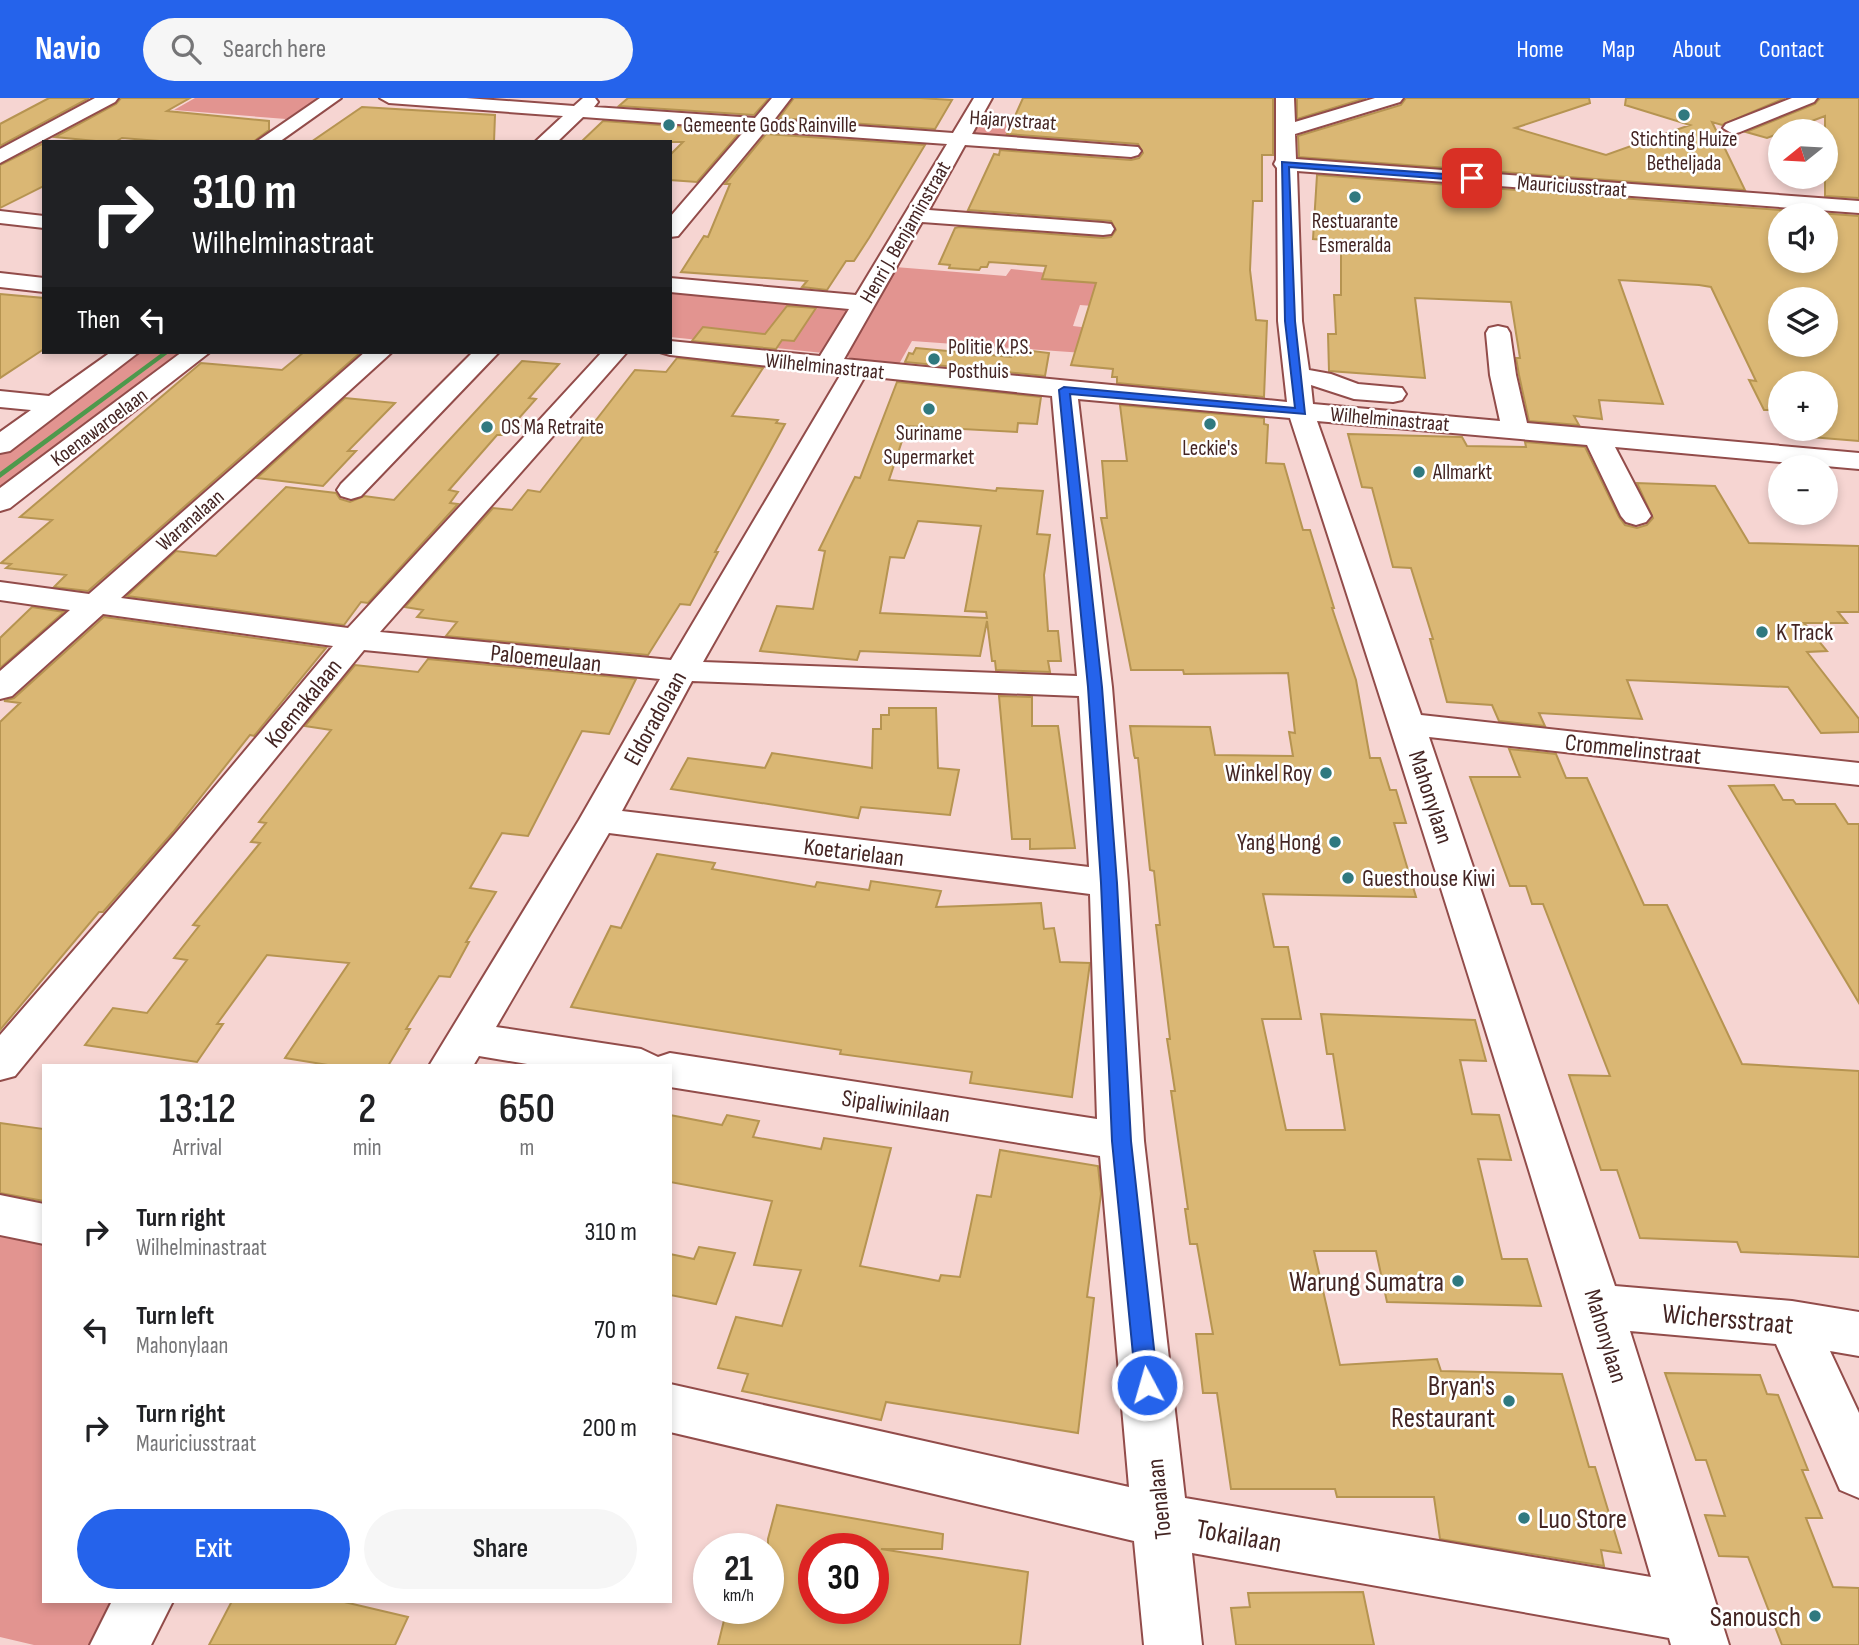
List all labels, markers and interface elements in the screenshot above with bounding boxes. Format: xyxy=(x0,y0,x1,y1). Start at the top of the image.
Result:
search box xyxy=(143,18,633,81)
text: Navio xyxy=(35,29,101,69)
icon: search xyxy=(167,30,205,68)
text: Search here xyxy=(223,34,326,65)
text: Home xyxy=(1516,35,1564,64)
text: Map xyxy=(1602,35,1635,64)
text: About xyxy=(1673,35,1721,64)
text: Contact xyxy=(1759,35,1824,64)
street label: Hajarystraat xyxy=(969,105,1057,136)
marker: Stichting Huize Betheljada xyxy=(1676,107,1692,123)
place label: Gemeente Gods Rainville xyxy=(683,113,857,138)
marker: Gemeente Gods Rainville xyxy=(661,117,677,133)
north arrow xyxy=(1768,119,1838,189)
map controls xyxy=(1768,119,1838,525)
place label: Stichting Huize Betheljada xyxy=(1631,127,1737,176)
pin xyxy=(1442,148,1502,208)
street label: Henri J. Benjaminstraat xyxy=(855,157,956,308)
icon: arrive xyxy=(1453,159,1491,197)
text: 310 m xyxy=(192,164,297,223)
icon: right xyxy=(77,168,168,259)
street label: Mauriciusstraat xyxy=(1516,170,1628,203)
marker: Restuarante Esmeralda xyxy=(1347,189,1363,205)
button: sound xyxy=(1768,203,1838,273)
place label: Restuarante Esmeralda xyxy=(1312,209,1398,258)
text: Wilhelminastraat xyxy=(192,224,374,263)
button: layers xyxy=(1768,287,1838,357)
icon: left xyxy=(134,301,172,339)
text: Then xyxy=(77,305,120,336)
place label: Politie K.P.S. Posthuis xyxy=(948,335,1033,384)
street label: Wilhelminastraat xyxy=(764,348,886,385)
marker: Politie K.P.S. Posthuis xyxy=(926,351,942,367)
button: + xyxy=(1768,371,1838,441)
street label: Koenawaroelaan xyxy=(46,383,153,472)
marker: Suriname Supermarket xyxy=(921,401,937,417)
street label: Wilhelminastraat xyxy=(1329,402,1451,437)
place label: OS Ma Retraite xyxy=(501,415,604,440)
marker: Leckie's xyxy=(1202,416,1218,432)
marker: OS Ma Retraite xyxy=(479,419,495,435)
place label: Suriname Supermarket xyxy=(884,421,975,470)
place label: Leckie's xyxy=(1182,436,1238,461)
button: − xyxy=(1768,455,1838,525)
place label: Allmarkt xyxy=(1432,460,1492,485)
marker: Allmarkt xyxy=(1411,464,1427,480)
street label: Waranalaan xyxy=(152,484,229,556)
place label: K Track xyxy=(1776,618,1833,647)
marker: K Track xyxy=(1754,624,1770,640)
street label: Paloemeulaan xyxy=(489,638,603,679)
street label: Koemakalaan xyxy=(259,653,348,754)
street label: Eldoradolaan xyxy=(618,666,693,770)
street label: Crommelinstraat xyxy=(1564,728,1702,771)
street label: Mahonylaan xyxy=(1402,747,1459,847)
place label: Winkel Roy xyxy=(1225,759,1312,788)
marker: Winkel Roy xyxy=(1318,765,1334,781)
place label: Yang Hong xyxy=(1237,828,1321,857)
street label: Koetarielaan xyxy=(802,832,906,873)
marker: Yang Hong xyxy=(1327,834,1343,850)
place label: Guesthouse Kiwi xyxy=(1362,864,1495,893)
marker: Guesthouse Kiwi xyxy=(1340,870,1356,886)
text: 13:12 xyxy=(159,1084,236,1135)
text: 2 xyxy=(358,1084,376,1135)
text: 650 xyxy=(499,1084,555,1135)
street label: Sipaliwinilaan xyxy=(840,1084,952,1129)
text: Arrival xyxy=(173,1134,222,1162)
text: min xyxy=(353,1134,382,1162)
text: m xyxy=(519,1134,534,1162)
text: Turn right xyxy=(136,1203,225,1234)
icon: right xyxy=(77,1213,115,1251)
text: 310 m xyxy=(585,1217,637,1248)
text: Wilhelminastraat xyxy=(136,1234,267,1262)
place label: Warung Sumatra xyxy=(1289,1266,1444,1299)
marker: Warung Sumatra xyxy=(1450,1273,1466,1289)
street label: Mahonylaan xyxy=(1578,1286,1633,1386)
street label: Wichersstraat xyxy=(1661,1297,1795,1342)
text: Turn left xyxy=(136,1301,214,1332)
icon: left xyxy=(77,1311,115,1349)
text: 70 m xyxy=(594,1315,637,1346)
text: Mahonylaan xyxy=(136,1332,228,1360)
position arrow xyxy=(1110,1348,1184,1422)
place label: Bryan's Restaurant xyxy=(1391,1370,1495,1435)
marker: Bryan's Restaurant xyxy=(1501,1393,1517,1409)
text: Turn right xyxy=(136,1399,225,1430)
icon: right xyxy=(77,1409,115,1447)
text: 200 m xyxy=(582,1413,637,1444)
text: Mauriciusstraat xyxy=(136,1430,256,1458)
street label: Toenalaan xyxy=(1141,1457,1178,1540)
place label: Luo Store xyxy=(1538,1503,1627,1536)
button: Exit xyxy=(77,1509,350,1589)
button: Share xyxy=(364,1509,637,1589)
marker: Luo Store xyxy=(1516,1510,1532,1526)
street label: Tokailaan xyxy=(1193,1513,1284,1560)
speed limit sign: 30 xyxy=(798,1533,889,1624)
text: 21 xyxy=(724,1548,753,1591)
text: km/h xyxy=(723,1585,754,1606)
place label: Sanousch xyxy=(1710,1601,1801,1634)
marker: Sanousch xyxy=(1807,1608,1823,1624)

